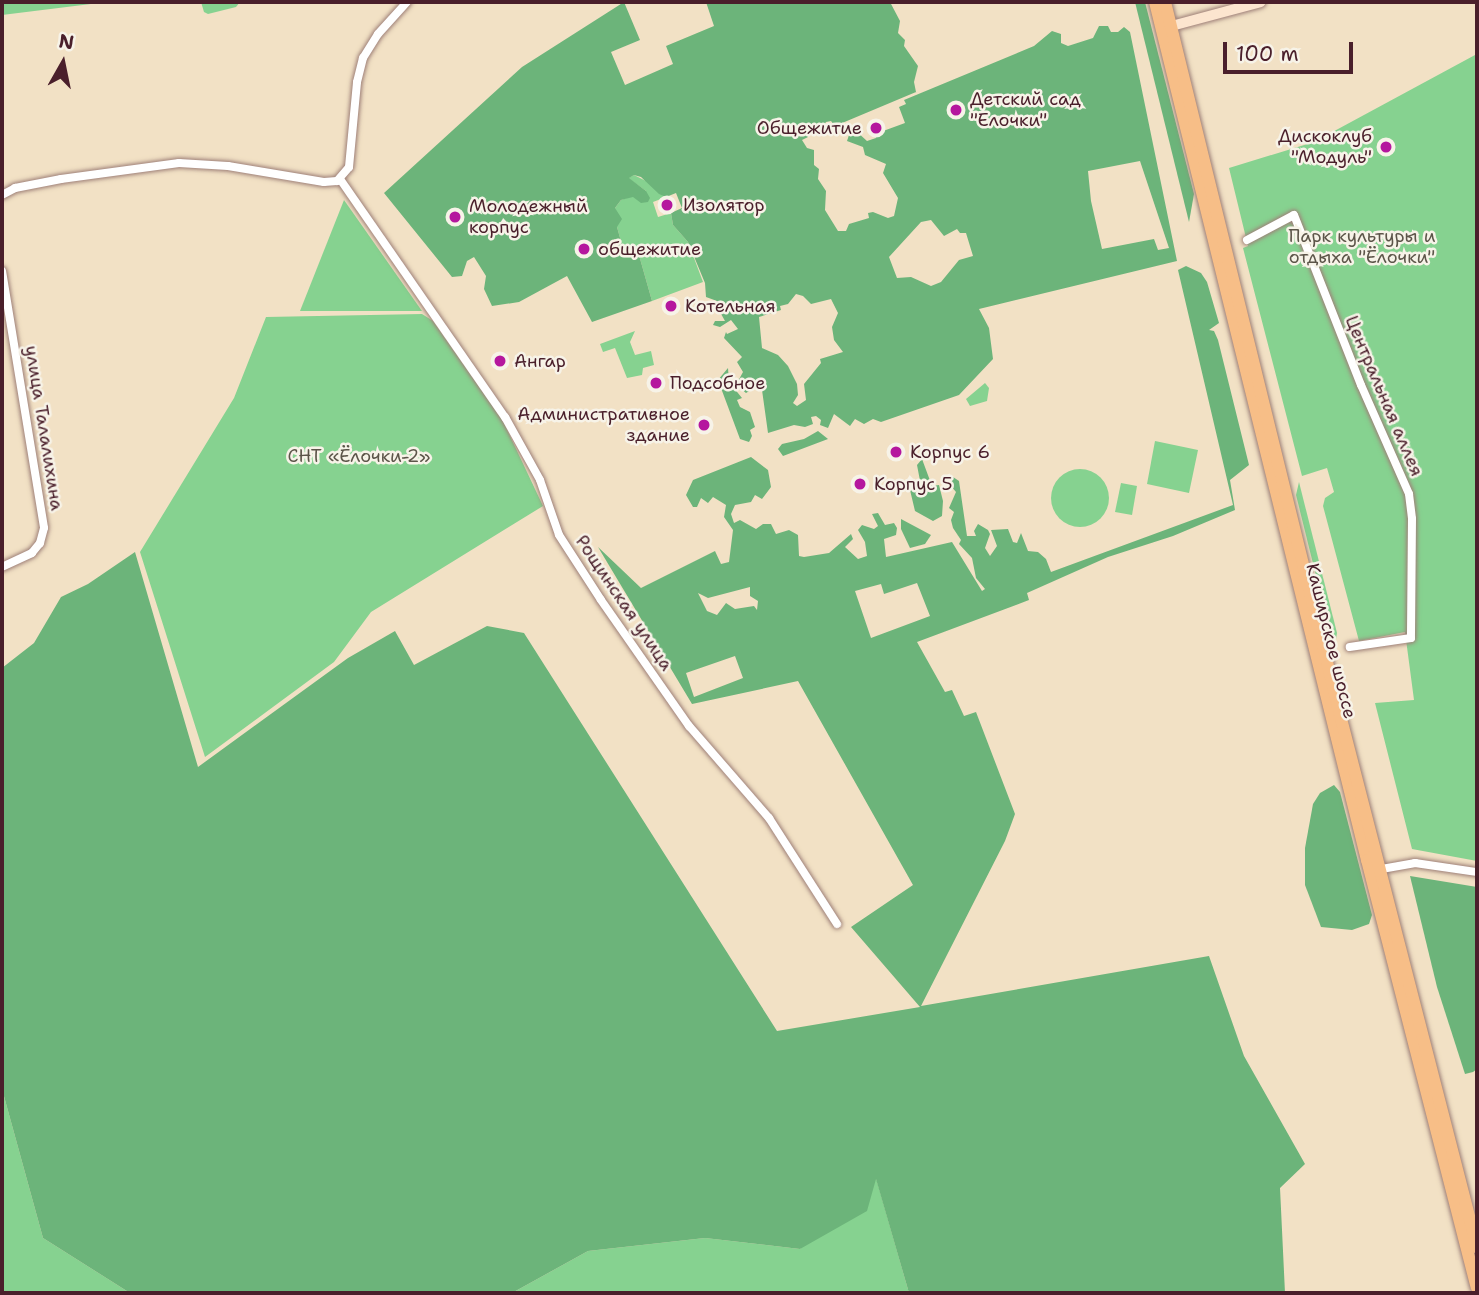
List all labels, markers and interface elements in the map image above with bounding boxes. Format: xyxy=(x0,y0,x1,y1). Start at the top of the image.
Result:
north arrow xyxy=(28,28,98,98)
text: N xyxy=(57,28,76,55)
scale bar xyxy=(1227,28,1356,72)
text: 100 m xyxy=(1236,40,1299,68)
place label: Детский сад "Елочки" xyxy=(970,89,1081,132)
marker: Детский сад "Елочки" xyxy=(948,102,964,118)
place label: Общежитие xyxy=(757,117,862,139)
marker: Общежитие xyxy=(868,120,884,136)
place label: Дискоклуб "Модуль" xyxy=(1278,126,1372,168)
marker: Дискоклуб "Модуль" xyxy=(1378,139,1394,155)
place label: Изолятор xyxy=(683,194,765,216)
marker: Изолятор xyxy=(657,195,677,215)
place label: Молодежный корпус xyxy=(469,196,588,238)
marker: Молодежный корпус xyxy=(447,209,463,225)
park label: Парк культуры и отдыха "Ёлочки" xyxy=(1288,226,1436,268)
place label: общежитие xyxy=(598,238,701,260)
marker: общежитие xyxy=(576,241,592,257)
place label: Котельная xyxy=(685,295,776,317)
marker: Котельная xyxy=(663,298,679,314)
street label: Центральная аллея xyxy=(1340,312,1428,480)
street label: улица Талалихина xyxy=(20,344,68,512)
place label: Ангар xyxy=(514,350,566,372)
marker: Ангар xyxy=(492,353,508,369)
place label: Подсобное xyxy=(670,372,765,394)
marker: Подсобное xyxy=(648,375,664,391)
place label: Административное здание xyxy=(517,404,690,446)
marker: Административное здание xyxy=(696,417,712,433)
place label: Корпус 6 xyxy=(910,441,990,463)
marker: Корпус 6 xyxy=(888,444,904,460)
park label: СНТ «Ёлочки-2» xyxy=(288,445,430,467)
place label: Корпус 5 xyxy=(874,473,953,495)
marker: Корпус 5 xyxy=(852,476,868,492)
street label: Рощинская улица xyxy=(571,531,677,675)
street label: Каширское шоссе xyxy=(1301,561,1361,721)

